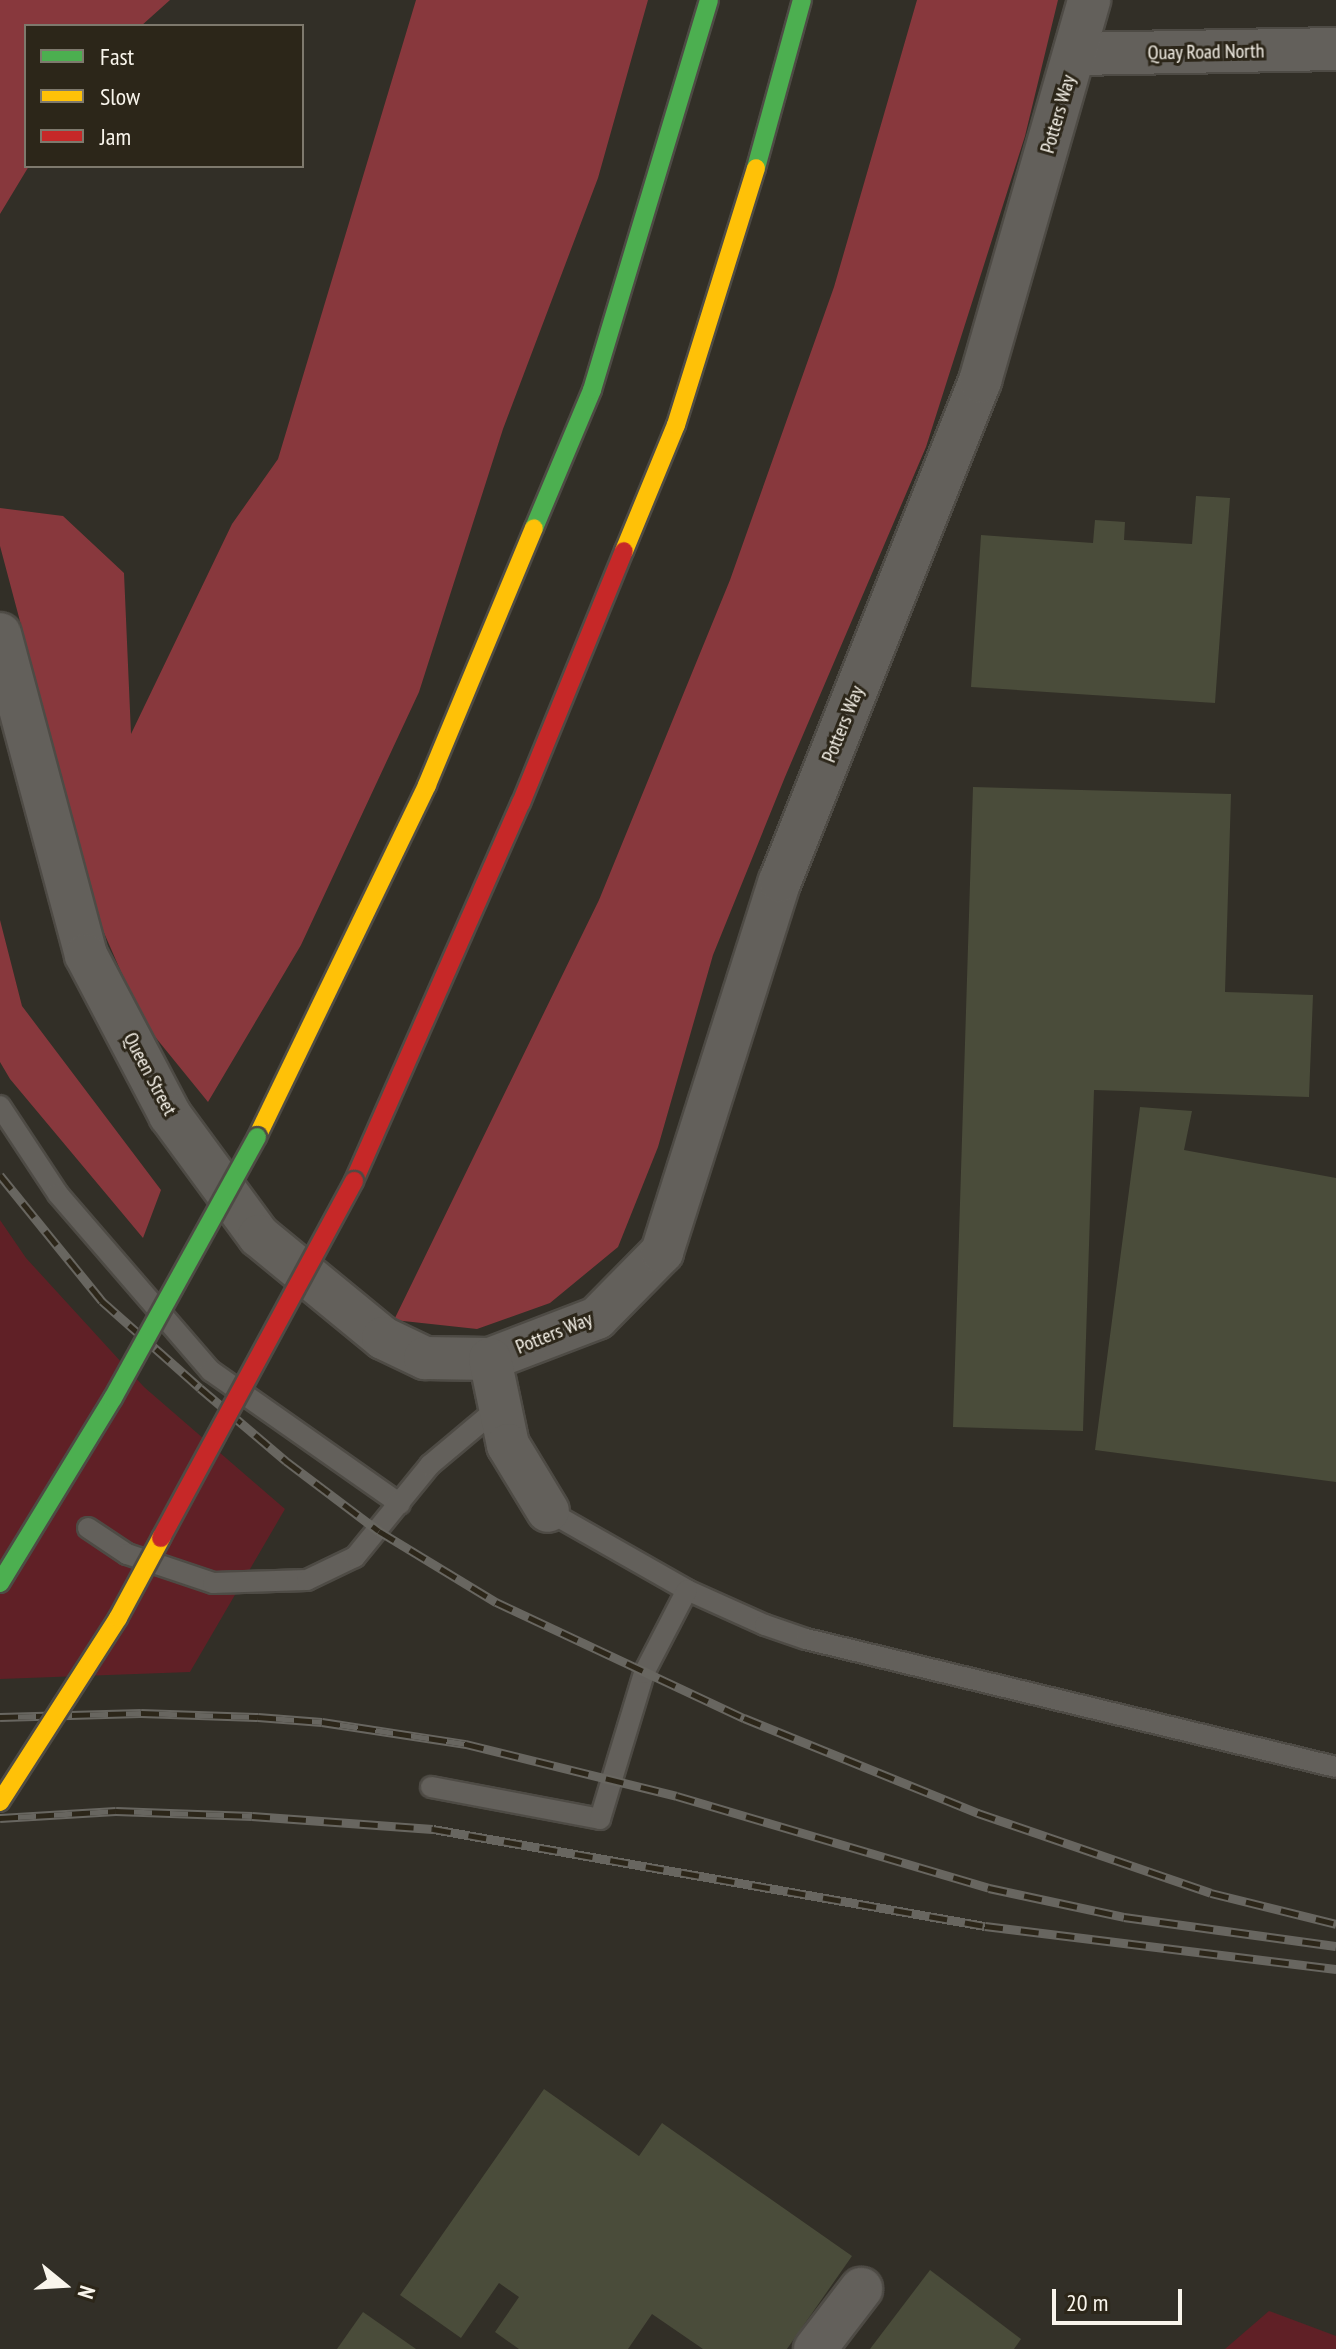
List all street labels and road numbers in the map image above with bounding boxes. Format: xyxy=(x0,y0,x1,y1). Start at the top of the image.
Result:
street label: Quay Road North xyxy=(1147,39,1265,65)
street label: Potters Way xyxy=(1035,72,1081,156)
street label: Potters Way xyxy=(817,682,869,766)
street label: Queen Street xyxy=(118,1028,182,1120)
street label: Potters Way xyxy=(512,1307,596,1359)

